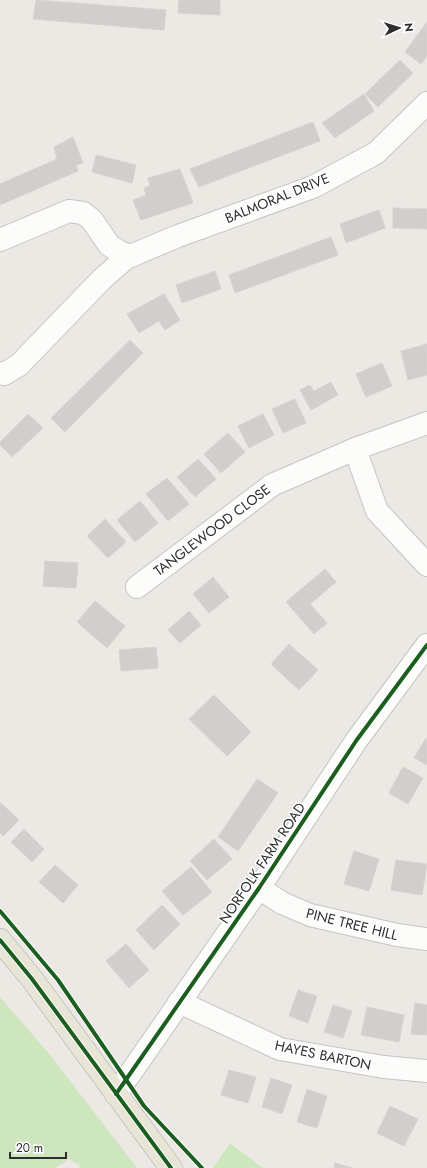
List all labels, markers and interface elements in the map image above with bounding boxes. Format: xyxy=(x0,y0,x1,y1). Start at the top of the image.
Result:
north arrow xyxy=(379,8,419,48)
text: N xyxy=(401,22,417,32)
street label: BALMORAL DRIVE xyxy=(222,168,332,228)
street label: TANGLEWOOD CLOSE xyxy=(149,479,275,581)
street label: NORFOLK FARM ROAD xyxy=(214,799,310,927)
street label: PINE TREE HILL xyxy=(304,903,401,945)
street label: HAYES BARTON xyxy=(273,1035,373,1075)
scale bar xyxy=(10,1134,66,1160)
text: 20 m xyxy=(16,1139,43,1157)

